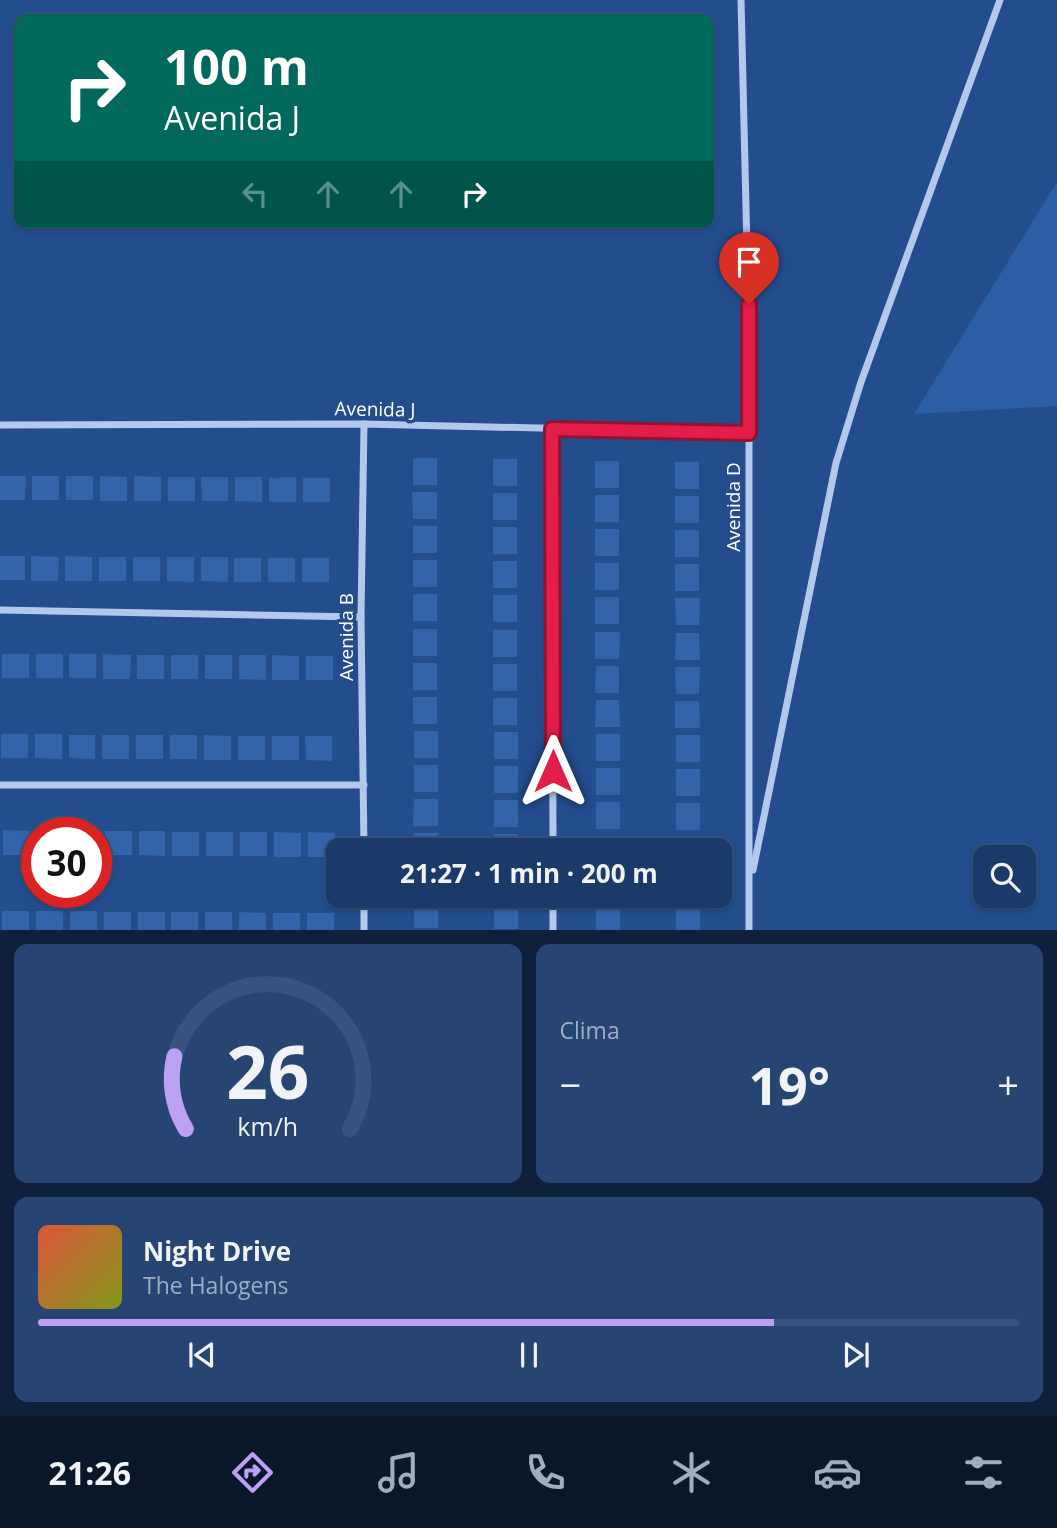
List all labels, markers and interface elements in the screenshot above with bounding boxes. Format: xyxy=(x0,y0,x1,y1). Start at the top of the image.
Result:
text: 100 m xyxy=(164,33,309,99)
icon: right xyxy=(49,42,140,133)
text: Avenida J xyxy=(164,96,300,139)
icon: left xyxy=(236,175,274,213)
icon: ahead xyxy=(309,175,347,213)
icon: ahead xyxy=(382,175,420,213)
icon: right xyxy=(455,175,493,213)
pin xyxy=(719,232,779,304)
icon: arrive xyxy=(730,243,768,281)
street label: Avenida J xyxy=(334,395,416,423)
street label: Avenida D xyxy=(720,462,746,552)
street label: Avenida B xyxy=(333,593,359,681)
position arrow xyxy=(516,734,590,808)
speed limit sign: 30 xyxy=(21,817,112,908)
map controls xyxy=(973,845,1036,908)
button: search xyxy=(973,845,1036,908)
text: 21:27 · 1 min · 200 m xyxy=(400,855,658,891)
text: Clima xyxy=(560,1014,620,1046)
text: 26 xyxy=(226,1022,309,1121)
text: 19° xyxy=(748,1049,830,1120)
text: − xyxy=(560,1058,581,1110)
text: + xyxy=(997,1058,1019,1110)
text: km/h xyxy=(237,1109,298,1143)
text: Night Drive xyxy=(143,1233,291,1269)
text: The Halogens xyxy=(143,1269,289,1301)
icon: previous xyxy=(183,1336,221,1374)
icon: pause xyxy=(510,1336,548,1374)
icon: next xyxy=(837,1336,875,1374)
icon: directions xyxy=(228,1448,277,1497)
icon: music xyxy=(374,1448,423,1497)
icon: phone xyxy=(521,1448,570,1497)
icon: climate xyxy=(667,1448,716,1497)
icon: car xyxy=(813,1448,862,1497)
icon: filters xyxy=(959,1448,1008,1497)
text: 21:26 xyxy=(49,1451,131,1494)

